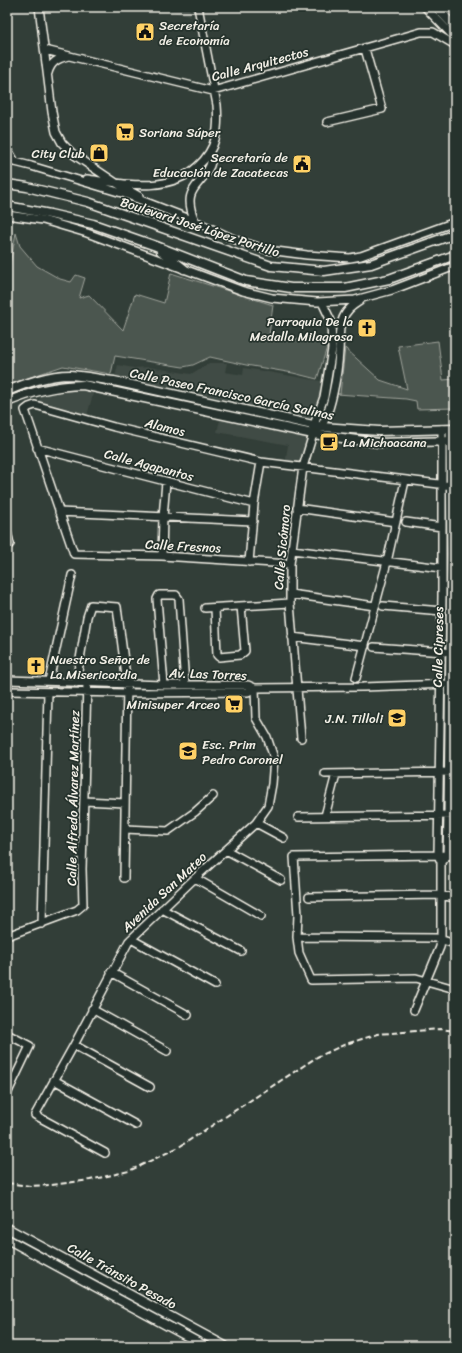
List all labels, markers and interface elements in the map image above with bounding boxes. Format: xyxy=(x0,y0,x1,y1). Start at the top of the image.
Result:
place label: Secretaría de Economía xyxy=(159,14,230,52)
public building icon: Secretaría de Economía xyxy=(134,21,156,43)
street label: Calle Arquitectos xyxy=(209,40,311,88)
supermarket icon: Soriana Súper xyxy=(114,121,136,143)
place label: Soriana Súper xyxy=(139,121,221,144)
place label: City Club xyxy=(32,142,85,165)
shop icon: City Club xyxy=(88,142,110,164)
place label: Secretaría de Educación de Zacatecas xyxy=(153,146,289,184)
public building icon: Secretaría de Educación de Zacatecas xyxy=(291,153,313,175)
street label: Boulevard José López Portillo xyxy=(117,190,283,264)
place label: Parroquia De la Medalla Milagrosa xyxy=(250,310,353,348)
church icon: Parroquia De la Medalla Milagrosa xyxy=(356,317,378,339)
street label: Calle Paseo Francisco García Salinas xyxy=(128,361,337,427)
street label: Alamos xyxy=(142,411,188,443)
cafe icon: La Michoacana xyxy=(318,431,340,453)
place label: La Michoacana xyxy=(343,431,427,454)
street label: Calle Agapantos xyxy=(102,442,197,488)
street label: Calle Sicómoro xyxy=(267,503,297,591)
street label: Calle Fresnos xyxy=(145,533,222,560)
street label: Calle Cipreses xyxy=(426,606,450,688)
place label: Nuestro Señor de La Misericordia xyxy=(50,648,150,686)
church icon: Nuestro Señor de La Misericordia xyxy=(25,655,47,677)
street label: Av. Las Torres xyxy=(168,661,247,687)
place label: Minisuper Arceo xyxy=(127,693,221,716)
supermarket icon: Minisuper Arceo xyxy=(223,693,245,715)
place label: J.N. Tilloli xyxy=(324,707,383,730)
school or university icon: J.N. Tilloli xyxy=(386,707,408,729)
street label: Calle Alfredo Álvarez Martínez xyxy=(60,709,86,886)
place label: Esc. Prim Pedro Coronel xyxy=(202,733,283,771)
school or university icon: Esc. Prim Pedro Coronel xyxy=(177,740,199,762)
street label: Avenida San Mateo xyxy=(115,846,212,939)
street label: Calle Tránsito Pesado xyxy=(63,1236,181,1316)

